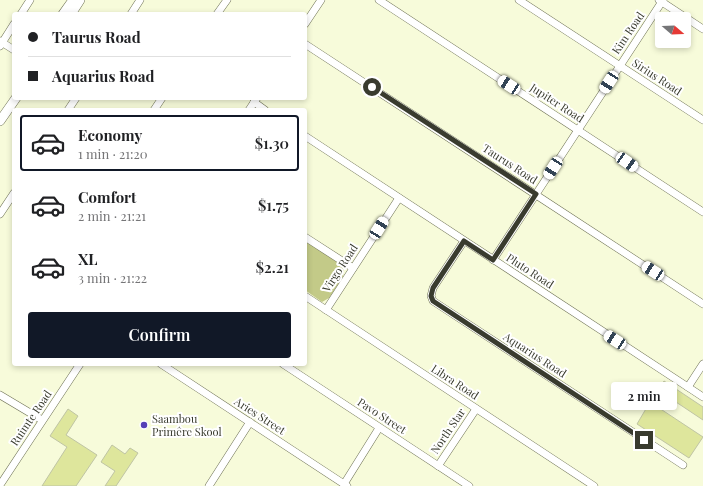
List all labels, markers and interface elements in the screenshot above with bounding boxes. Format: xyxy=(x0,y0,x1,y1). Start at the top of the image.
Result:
street label: Kim Road xyxy=(608,8,648,57)
north arrow xyxy=(655,12,691,48)
map controls xyxy=(655,12,691,48)
text: Taurus Road xyxy=(52,27,141,47)
street label: Sirius Road xyxy=(630,55,685,99)
text: Aquarius Road xyxy=(52,66,154,86)
car xyxy=(597,69,621,95)
car xyxy=(496,73,522,97)
route start xyxy=(363,78,381,96)
street label: Jupiter Road xyxy=(527,79,588,126)
icon: car xyxy=(30,125,66,161)
text: Economy xyxy=(78,125,142,145)
text: $1.30 xyxy=(255,133,289,153)
street label: Taurus Road xyxy=(480,140,541,187)
text: 1 min · 21:20 xyxy=(78,145,148,162)
car xyxy=(614,150,640,174)
car xyxy=(541,155,565,181)
icon: car xyxy=(30,187,66,223)
text: Comfort xyxy=(78,187,136,207)
text: $1.75 xyxy=(258,195,289,215)
text: 2 min · 21:21 xyxy=(78,207,146,224)
car xyxy=(368,215,390,241)
street label: Virgo Road xyxy=(318,240,361,295)
icon: car xyxy=(30,249,66,285)
text: XL xyxy=(78,249,98,269)
street label: Pluto Road xyxy=(504,250,557,292)
text: $2.21 xyxy=(256,257,289,277)
car xyxy=(640,259,666,283)
text: 3 min · 21:22 xyxy=(78,269,147,286)
button: Confirm xyxy=(28,312,291,358)
street label: Aquarius Road xyxy=(500,328,570,381)
car xyxy=(602,328,628,352)
street label: Libra Road xyxy=(429,361,482,403)
callout: 2 min xyxy=(611,382,677,410)
street label: Ruimte Road xyxy=(7,387,55,448)
text: 2 min xyxy=(627,387,661,404)
street label: Aries Street xyxy=(231,393,289,438)
street label: Pavo Street xyxy=(355,394,410,437)
street label: North Star xyxy=(427,405,468,456)
place label: Saambou Primêre Skool xyxy=(152,411,222,439)
marker: Saambou Primêre Skool xyxy=(139,420,149,430)
route end xyxy=(635,431,653,449)

